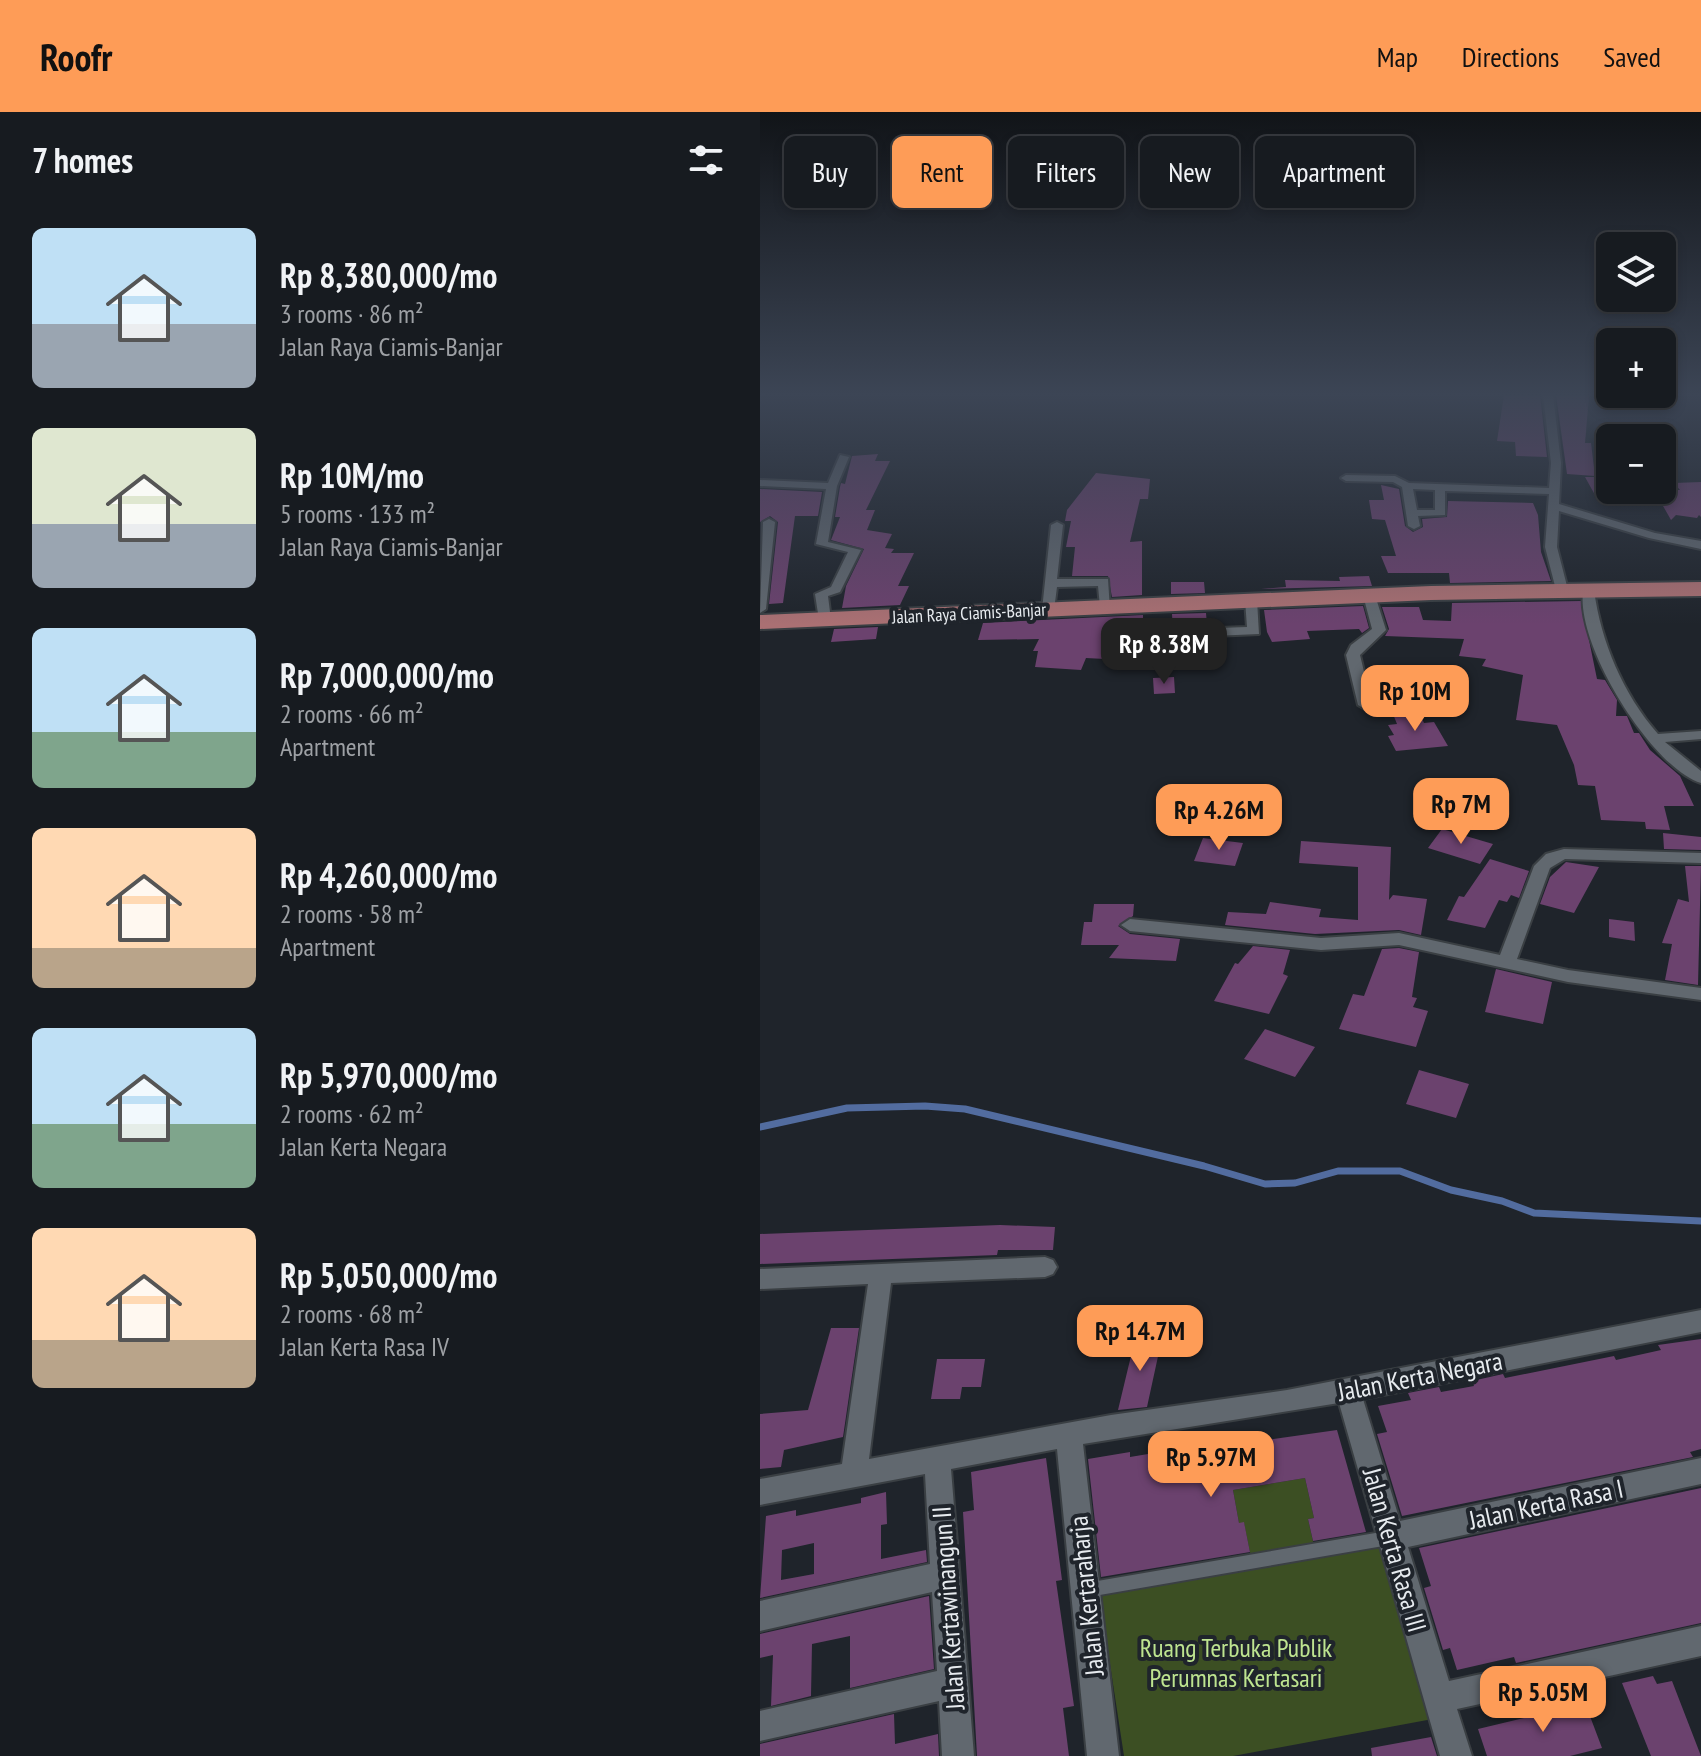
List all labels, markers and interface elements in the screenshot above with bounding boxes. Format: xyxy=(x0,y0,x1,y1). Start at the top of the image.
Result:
text: Roofr xyxy=(40,32,112,81)
text: Map xyxy=(1377,38,1418,75)
text: Directions xyxy=(1462,38,1559,75)
text: Saved xyxy=(1603,38,1661,75)
chip: Buy xyxy=(784,136,876,208)
chip: Rent xyxy=(892,136,992,208)
chip: Filters xyxy=(1008,136,1124,208)
chip: New xyxy=(1140,136,1239,208)
chip: Apartment xyxy=(1255,136,1414,208)
text: 7 homes xyxy=(32,138,133,182)
icon: filters xyxy=(684,138,728,182)
map controls xyxy=(1596,232,1676,504)
button: layers xyxy=(1596,232,1676,312)
text: Rp 8,380,000/mo xyxy=(280,253,497,297)
icon: home xyxy=(96,260,192,356)
text: 3 rooms · 86 m² xyxy=(280,297,424,330)
button: + xyxy=(1596,328,1676,408)
text: Jalan Raya Ciamis-Banjar xyxy=(280,330,503,363)
button: − xyxy=(1596,424,1676,504)
text: Rp 10M/mo xyxy=(280,453,424,497)
icon: home xyxy=(96,460,192,556)
text: 5 rooms · 133 m² xyxy=(280,497,435,530)
text: Jalan Raya Ciamis-Banjar xyxy=(280,530,503,563)
street label: Jalan Raya Ciamis-Banjar xyxy=(890,597,1047,629)
pin: Rp 8.38M xyxy=(1081,618,1247,686)
text: Rp 8.38M xyxy=(1119,627,1209,660)
text: Rp 7,000,000/mo xyxy=(280,653,494,697)
icon: home xyxy=(96,660,192,756)
pin: Rp 10M xyxy=(1350,665,1480,733)
text: Rp 10M xyxy=(1379,674,1451,707)
text: 2 rooms · 66 m² xyxy=(280,697,424,730)
text: Apartment xyxy=(280,730,375,763)
pin: Rp 7M xyxy=(1405,778,1517,846)
pin: Rp 4.26M xyxy=(1136,784,1302,852)
text: Rp 7M xyxy=(1431,787,1491,820)
text: Rp 4.26M xyxy=(1174,793,1264,826)
text: Rp 4,260,000/mo xyxy=(280,853,497,897)
icon: home xyxy=(96,860,192,956)
text: 2 rooms · 58 m² xyxy=(280,897,424,930)
text: Apartment xyxy=(280,930,375,963)
text: Rp 5,970,000/mo xyxy=(280,1053,497,1097)
icon: home xyxy=(96,1060,192,1156)
text: 2 rooms · 62 m² xyxy=(280,1097,424,1130)
text: Jalan Kerta Negara xyxy=(280,1130,447,1163)
text: Rp 5,050,000/mo xyxy=(280,1253,497,1297)
icon: home xyxy=(96,1260,192,1356)
text: 2 rooms · 68 m² xyxy=(280,1297,424,1330)
pin: Rp 14.7M xyxy=(1057,1305,1223,1373)
text: Rp 14.7M xyxy=(1095,1314,1185,1347)
text: Jalan Kerta Rasa IV xyxy=(280,1330,449,1363)
street label: Jalan Kerta Negara xyxy=(1334,1344,1505,1408)
pin: Rp 5.97M xyxy=(1128,1431,1294,1499)
text: Rp 5.97M xyxy=(1166,1440,1256,1473)
street label: Jalan Kerta Rasa III xyxy=(1356,1463,1434,1636)
street label: Jalan Kerta Rasa I xyxy=(1465,1472,1626,1537)
street label: Jalan Kertawinangun II xyxy=(924,1505,972,1712)
street label: Jalan Kertaraharja xyxy=(1061,1515,1111,1678)
park label: Ruang Terbuka Publik Perumnas Kertasari xyxy=(1140,1631,1332,1694)
pin: Rp 5.05M xyxy=(1460,1666,1626,1734)
text: Rp 5.05M xyxy=(1498,1675,1588,1708)

